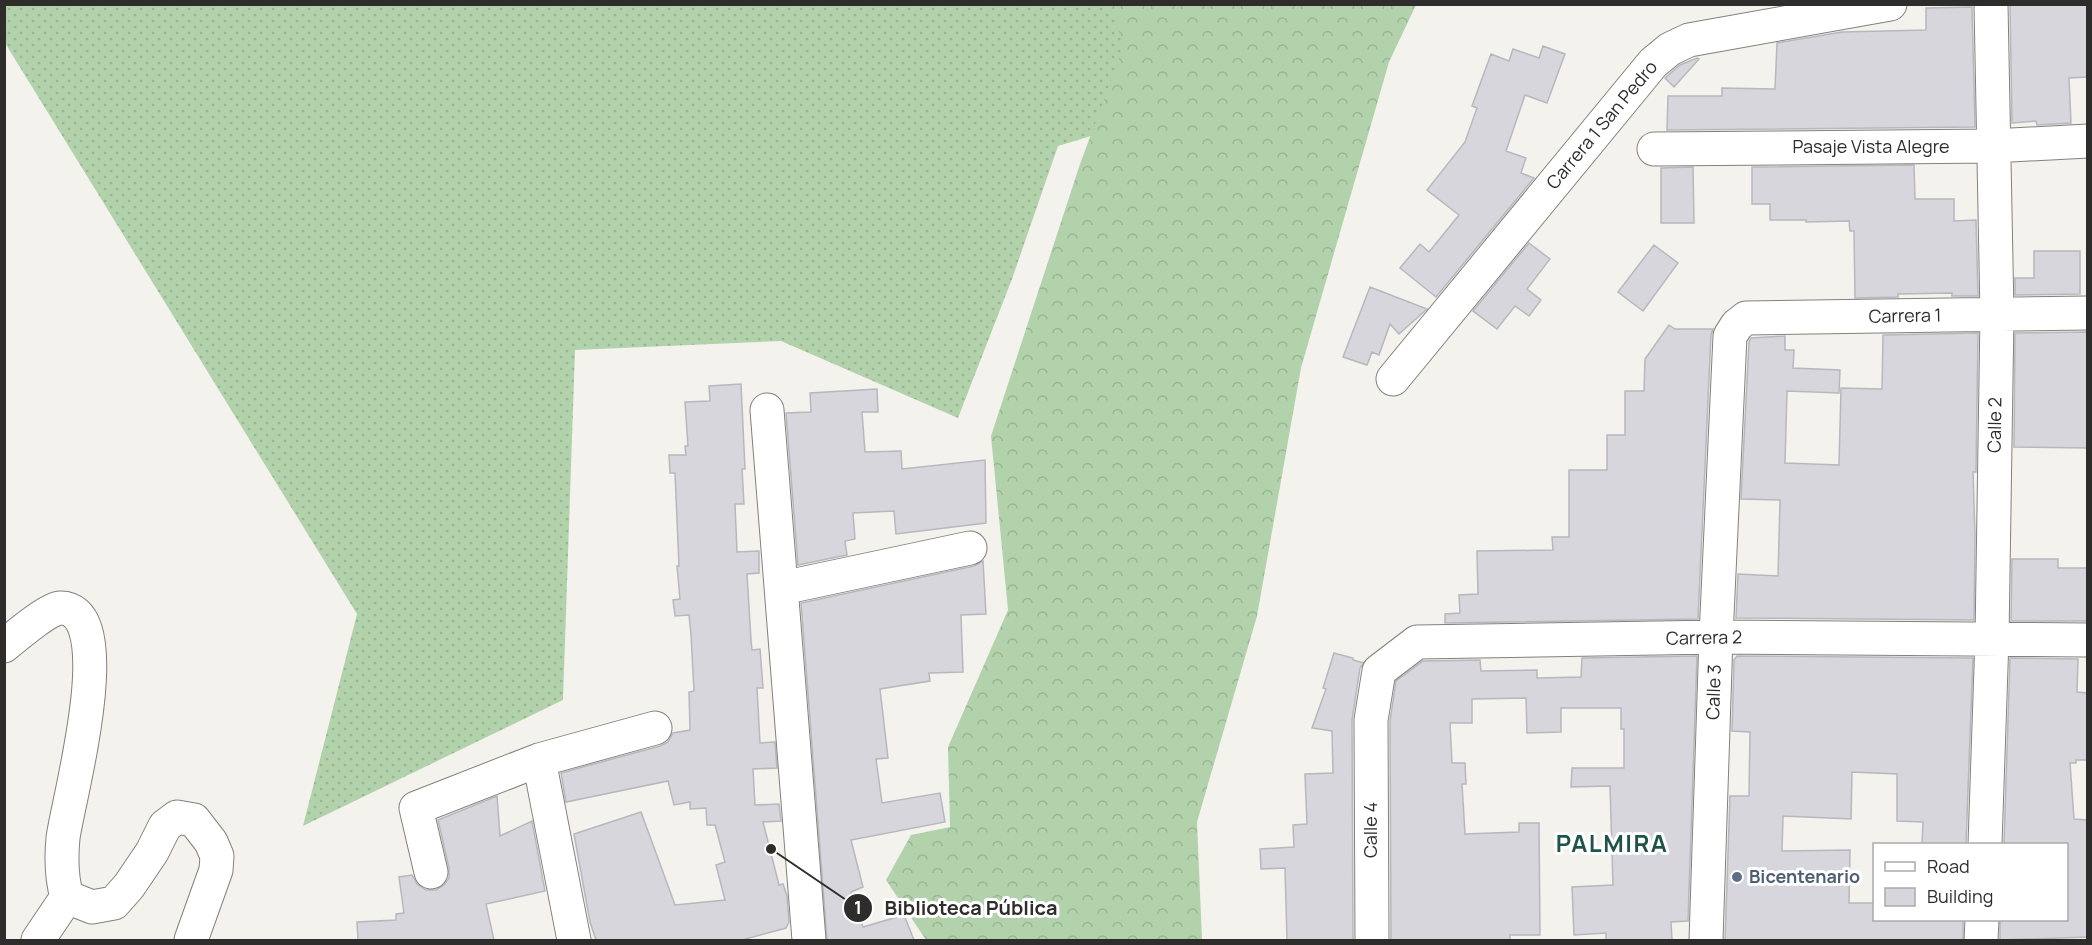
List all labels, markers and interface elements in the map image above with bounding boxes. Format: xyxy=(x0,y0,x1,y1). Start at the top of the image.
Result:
street label: Carrera 1 San Pedro xyxy=(1540,55,1662,194)
street label: Pasaje Vista Alegre xyxy=(1792,134,1950,158)
street label: Carrera 1 xyxy=(1868,302,1942,328)
street label: Calle 2 xyxy=(1982,397,2006,453)
street label: Carrera 2 xyxy=(1666,624,1742,650)
street label: Calle 3 xyxy=(1700,664,1726,720)
street label: Calle 4 xyxy=(1358,802,1382,858)
district label: PALMIRA xyxy=(1556,826,1668,859)
legend xyxy=(1873,843,2068,921)
text: Road xyxy=(1927,854,1970,878)
place label: Bicentenario xyxy=(1749,864,1860,888)
marker: Bicentenario xyxy=(1730,870,1744,884)
text: Building xyxy=(1927,884,1993,908)
callout: Biblioteca Pública xyxy=(843,889,1070,927)
text: Biblioteca Pública xyxy=(885,894,1057,921)
text: 1 xyxy=(854,895,862,919)

